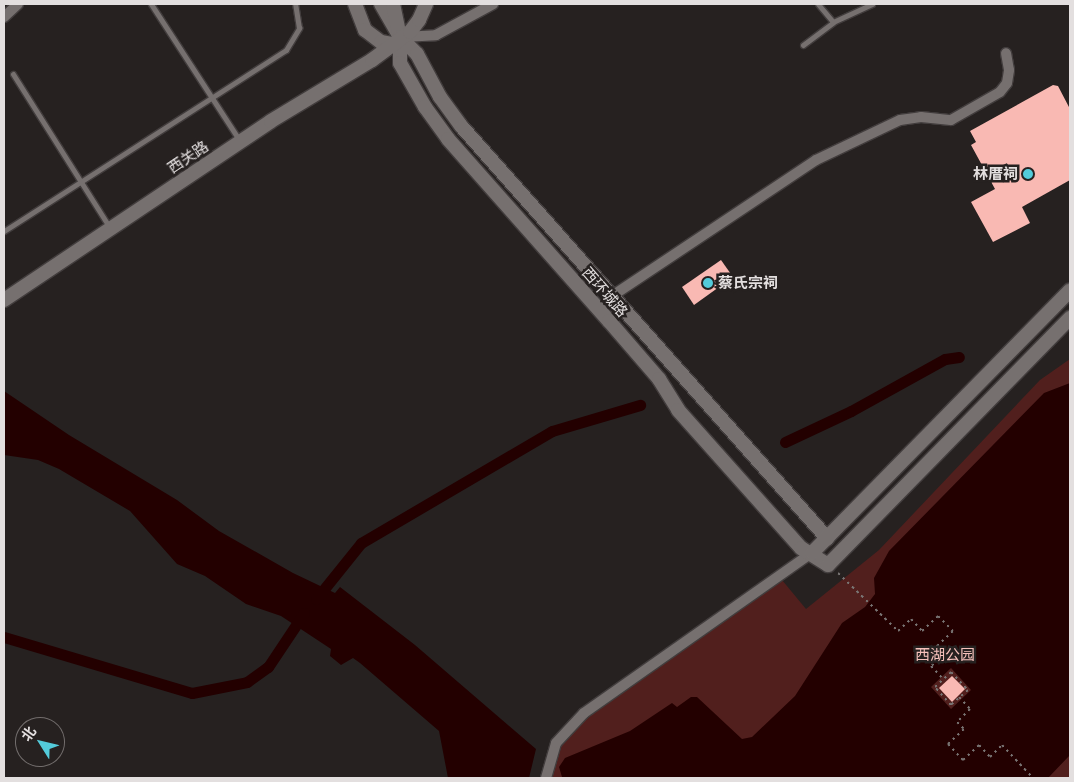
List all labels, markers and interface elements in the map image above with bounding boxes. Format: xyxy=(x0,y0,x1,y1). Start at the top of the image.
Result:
street label: 西关路 xyxy=(164,137,212,177)
place label: 林厝祠 xyxy=(973,165,1018,183)
marker: 林厝祠 xyxy=(1022,168,1034,180)
street label: 西环城路 xyxy=(579,263,631,321)
place label: 蔡氏宗祠 xyxy=(718,274,778,292)
marker: 蔡氏宗祠 xyxy=(702,277,714,289)
park label: 西湖公园 xyxy=(915,646,975,664)
north arrow xyxy=(15,717,65,767)
text: 北 xyxy=(18,723,39,744)

